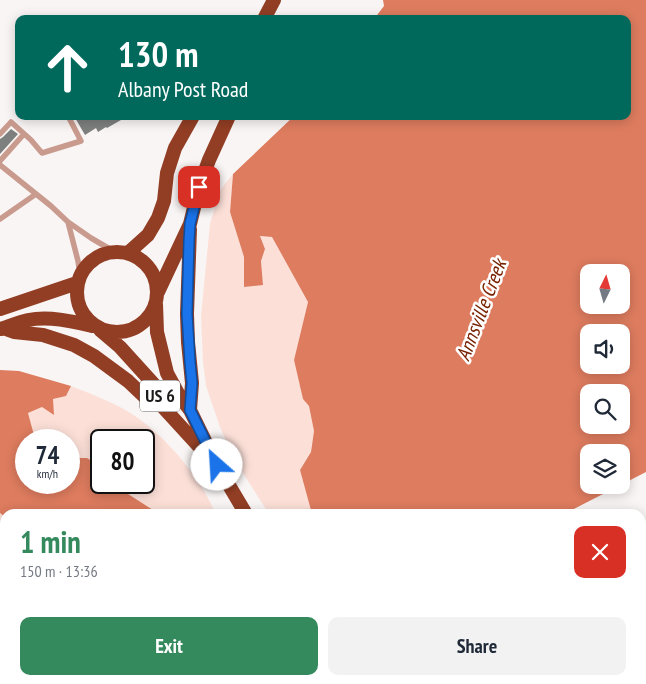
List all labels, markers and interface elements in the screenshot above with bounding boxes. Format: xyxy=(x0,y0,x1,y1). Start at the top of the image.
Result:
text: 130 m xyxy=(118,31,199,77)
icon: ahead xyxy=(35,35,100,100)
text: Albany Post Road xyxy=(118,75,248,103)
pin xyxy=(178,166,220,208)
icon: arrive xyxy=(185,173,213,201)
water label: Annsville Creek xyxy=(450,254,513,364)
north arrow xyxy=(580,264,630,314)
map controls xyxy=(580,264,630,494)
button: sound xyxy=(580,324,630,374)
road number: US 6 xyxy=(140,381,180,412)
button: search xyxy=(580,384,630,434)
speed limit sign: 80 xyxy=(90,429,155,494)
position arrow xyxy=(190,438,242,490)
text: 74 xyxy=(36,439,59,471)
button: layers xyxy=(580,444,630,494)
text: km/h xyxy=(37,466,58,481)
text: 1 min xyxy=(20,522,81,561)
button: close xyxy=(574,526,626,578)
text: 150 m · 13:36 xyxy=(20,561,98,581)
button: Exit xyxy=(20,617,318,675)
button: Share xyxy=(328,617,626,675)

